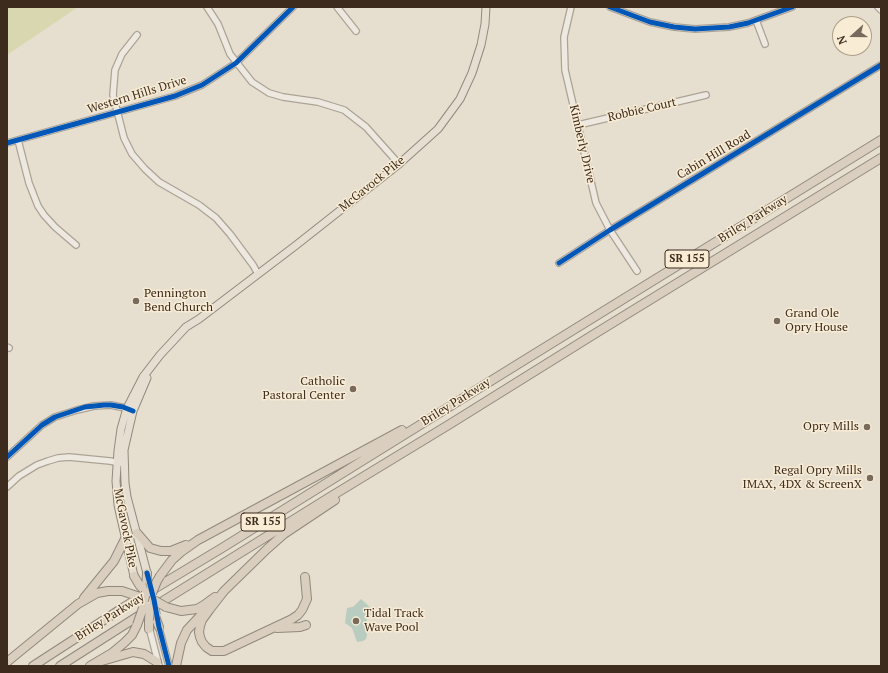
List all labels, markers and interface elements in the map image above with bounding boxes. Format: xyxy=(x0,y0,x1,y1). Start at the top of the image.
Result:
north arrow xyxy=(832,16,872,56)
text: N xyxy=(834,34,850,46)
street label: Western Hills Drive xyxy=(86,73,188,117)
street label: Robbie Court xyxy=(606,95,678,125)
street label: Kimberly Drive xyxy=(566,103,598,185)
street label: Cabin Hill Road xyxy=(675,127,753,183)
street label: McGavock Pike xyxy=(336,153,408,215)
street label: Briley Parkway xyxy=(716,192,790,246)
road number: SR 155 xyxy=(665,250,709,268)
place label: Pennington Bend Church xyxy=(144,287,213,315)
marker: Pennington Bend Church xyxy=(131,296,141,306)
place label: Grand Ole Opry House xyxy=(785,307,848,335)
marker: Grand Ole Opry House xyxy=(772,316,782,326)
place label: Catholic Pastoral Center xyxy=(263,375,345,403)
street label: Briley Parkway xyxy=(419,375,493,429)
marker: Catholic Pastoral Center xyxy=(348,384,358,394)
place label: Opry Mills xyxy=(803,420,859,434)
marker: Opry Mills xyxy=(862,422,872,432)
place label: Regal Opry Mills IMAX, 4DX & ScreenX xyxy=(742,464,862,492)
marker: Regal Opry Mills IMAX, 4DX & ScreenX xyxy=(865,473,875,483)
street label: McGavock Pike xyxy=(110,487,140,569)
road number: SR 155 xyxy=(241,513,285,531)
street label: Briley Parkway xyxy=(73,590,147,644)
place label: Tidal Track Wave Pool xyxy=(364,607,424,635)
marker: Tidal Track Wave Pool xyxy=(351,616,361,626)

